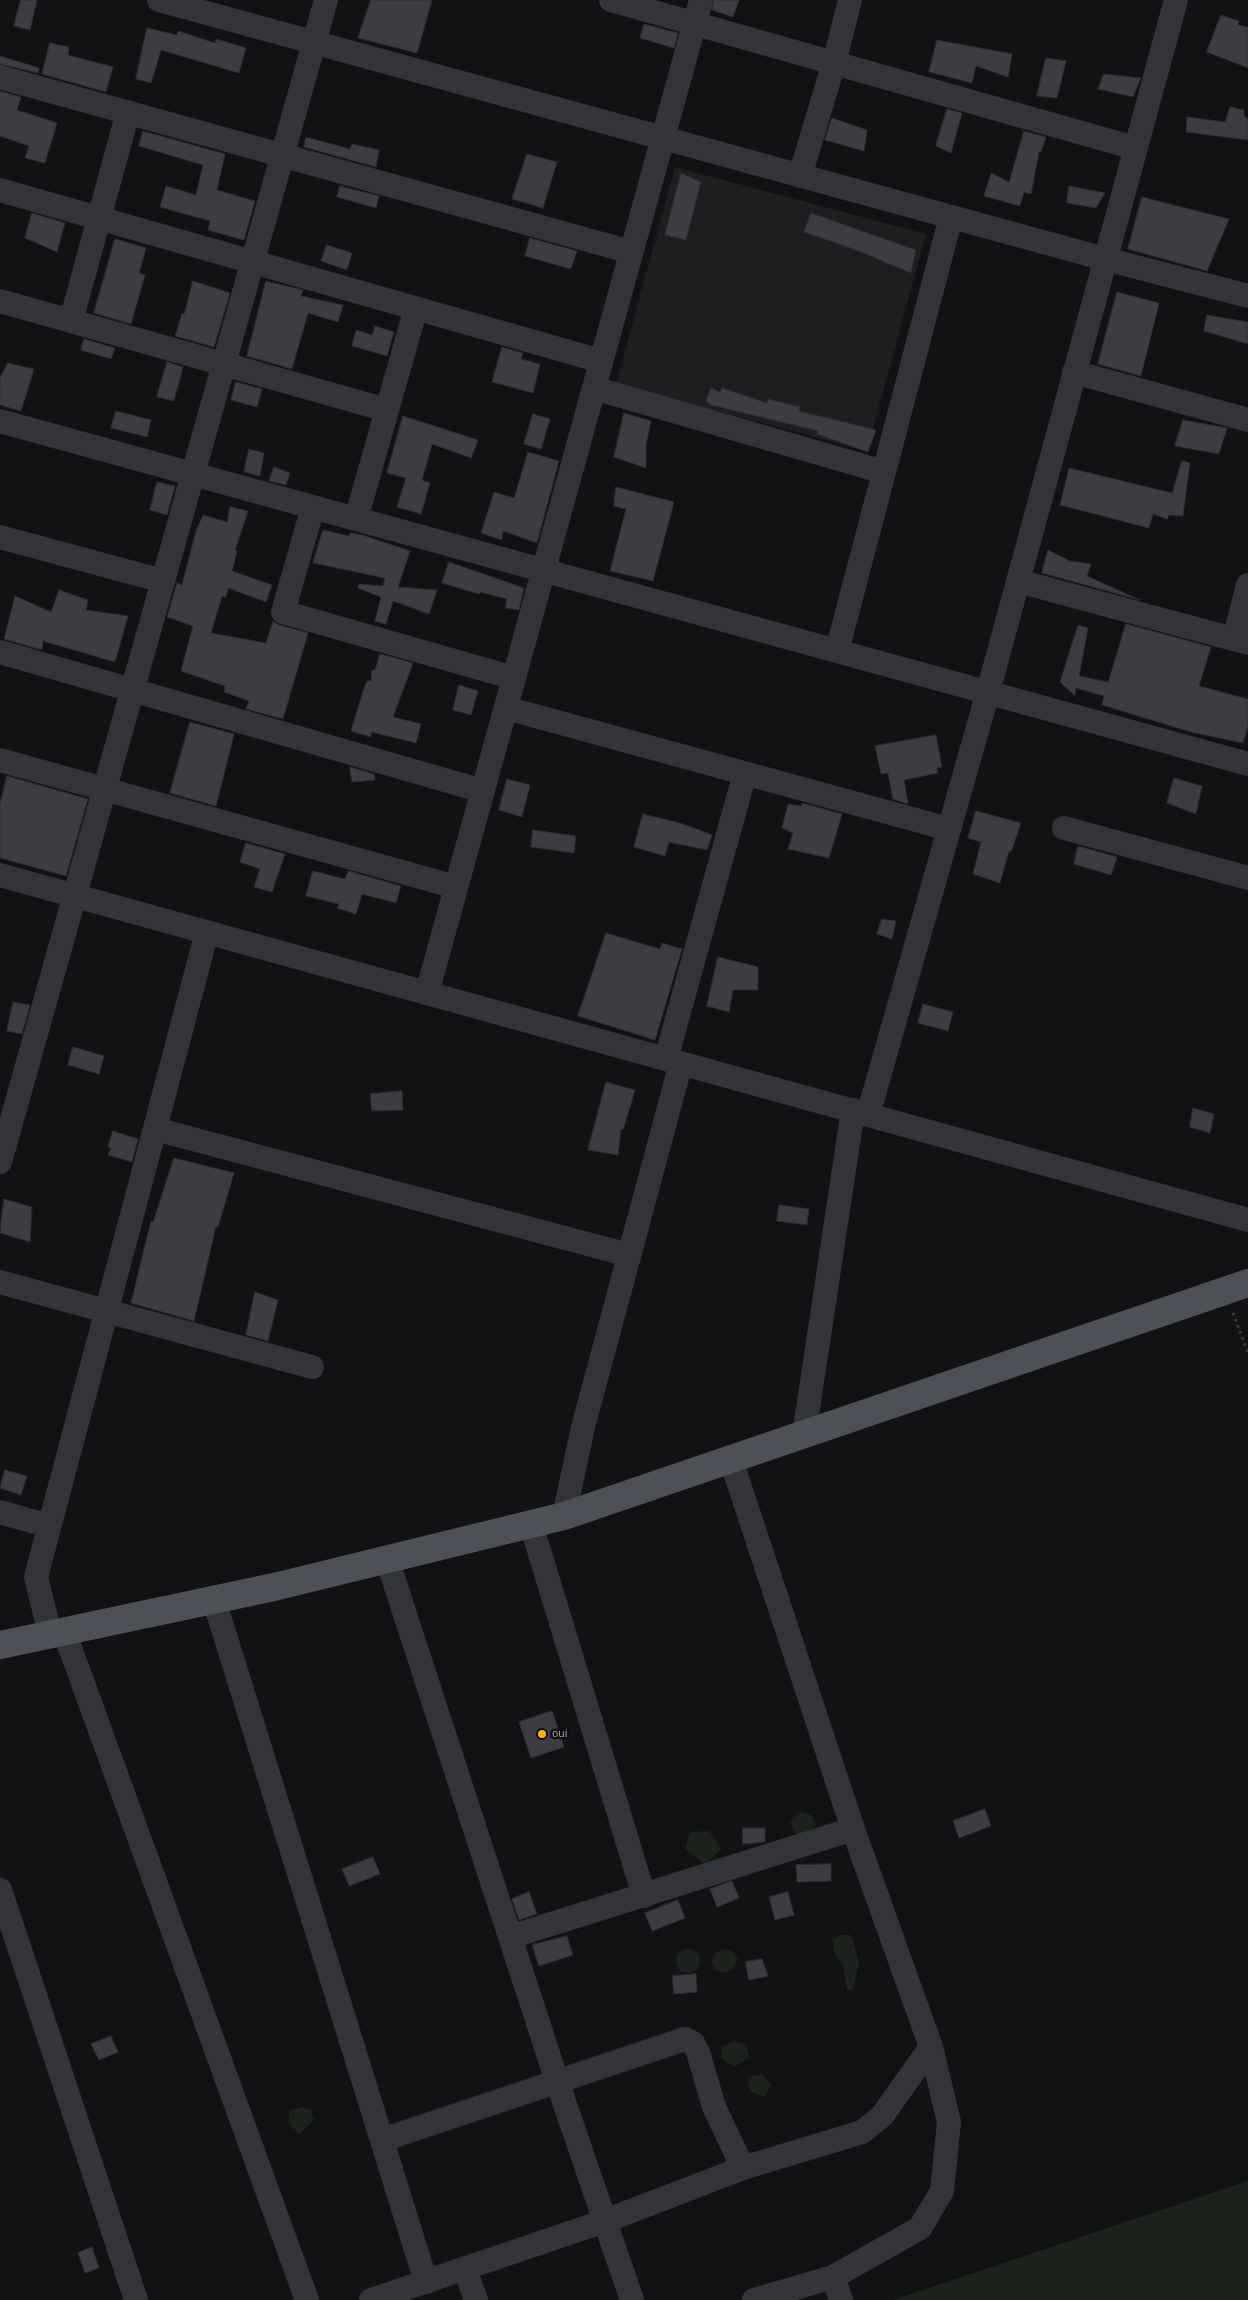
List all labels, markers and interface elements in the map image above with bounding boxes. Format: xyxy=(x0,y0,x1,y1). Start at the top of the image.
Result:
place label: oui xyxy=(552,1727,567,1741)
marker: oui xyxy=(536,1728,548,1740)

